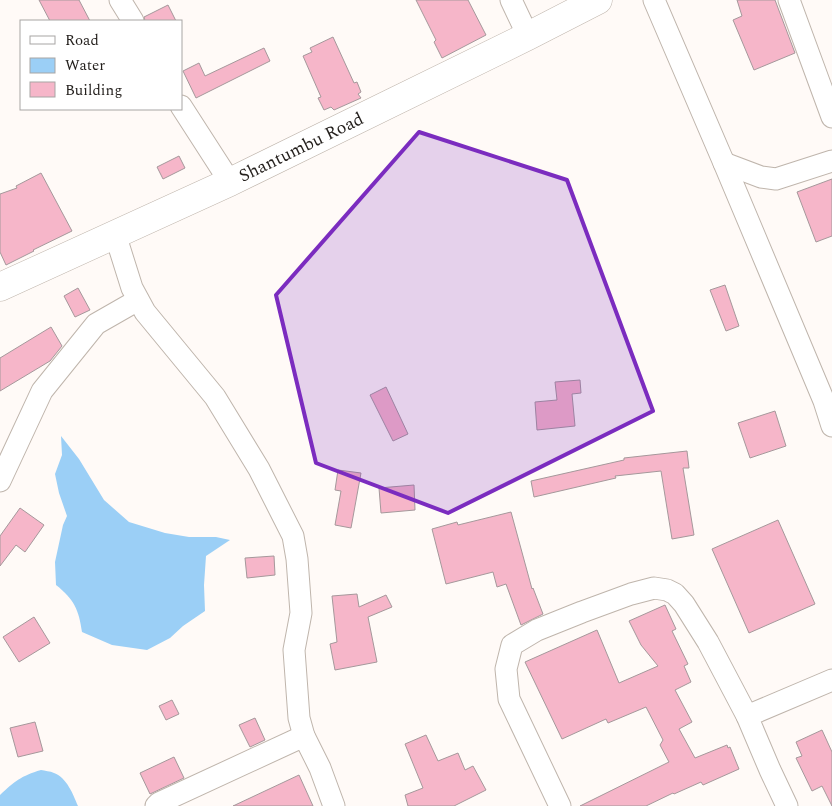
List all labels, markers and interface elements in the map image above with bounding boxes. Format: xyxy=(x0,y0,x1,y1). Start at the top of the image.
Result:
legend xyxy=(20,20,182,110)
text: Road xyxy=(65,29,99,52)
text: Water xyxy=(65,54,105,77)
text: Building xyxy=(65,79,122,102)
street label: Shantumbu Road xyxy=(234,105,368,189)

